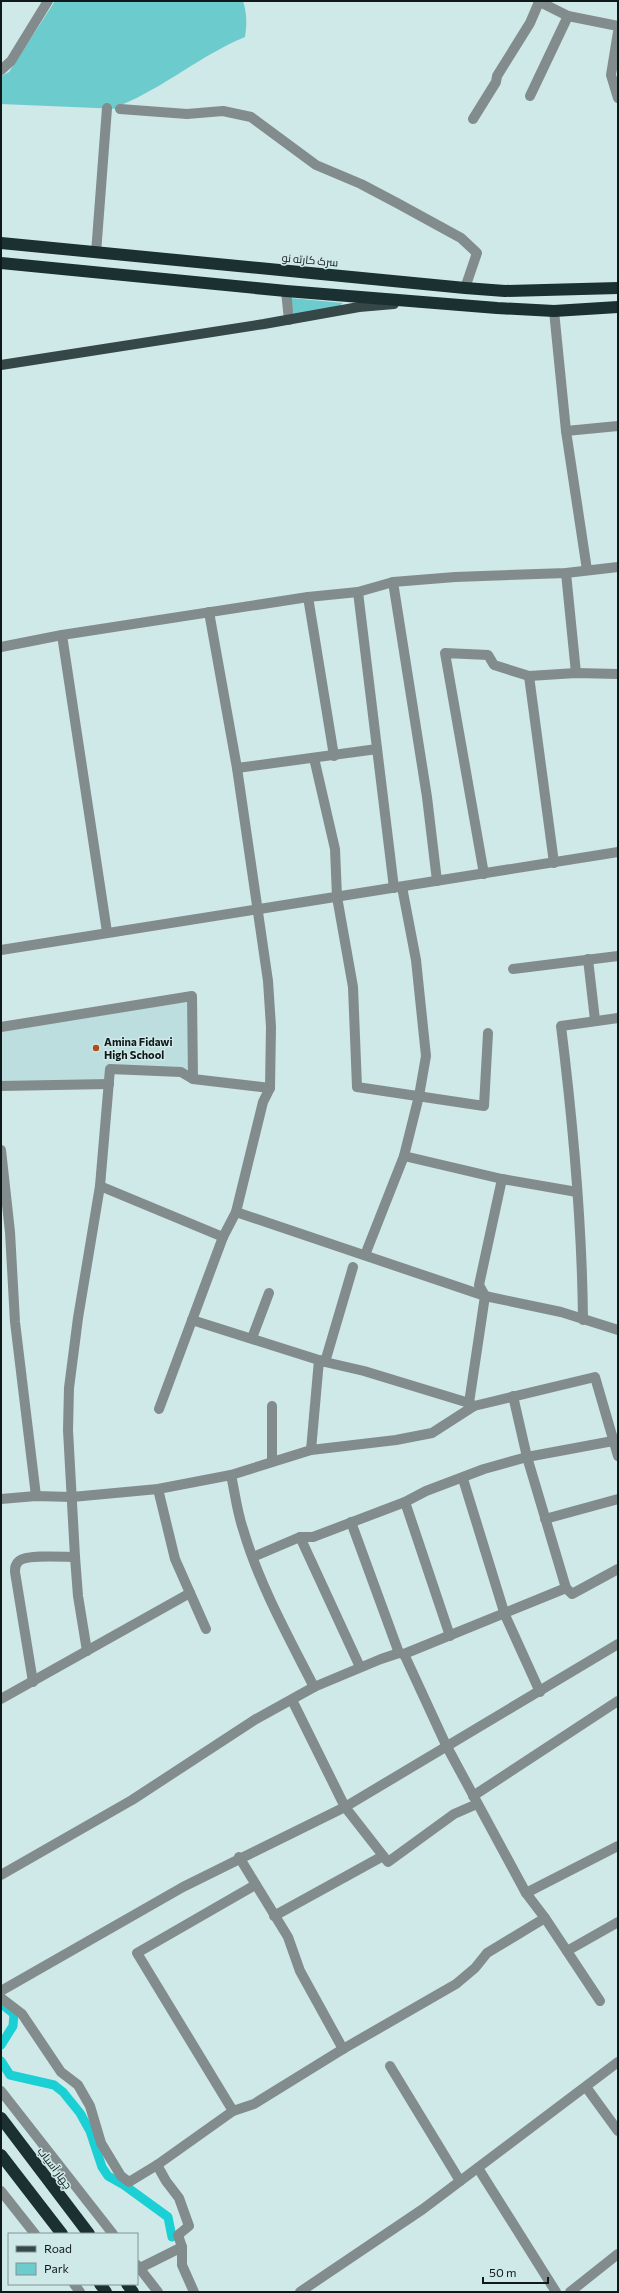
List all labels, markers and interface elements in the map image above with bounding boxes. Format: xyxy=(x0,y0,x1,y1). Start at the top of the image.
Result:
street label: سرک کارته نو xyxy=(281,251,339,269)
place label: Amina Fidawi High School xyxy=(104,1035,173,1061)
marker: Amina Fidawi High School xyxy=(91,1043,101,1053)
street label: چهار آسیاب xyxy=(35,2144,75,2192)
legend xyxy=(8,2233,138,2285)
text: Road xyxy=(44,2241,72,2255)
scale bar xyxy=(483,2259,548,2285)
text: Park xyxy=(44,2261,70,2275)
text: 50 m xyxy=(489,2265,517,2279)

